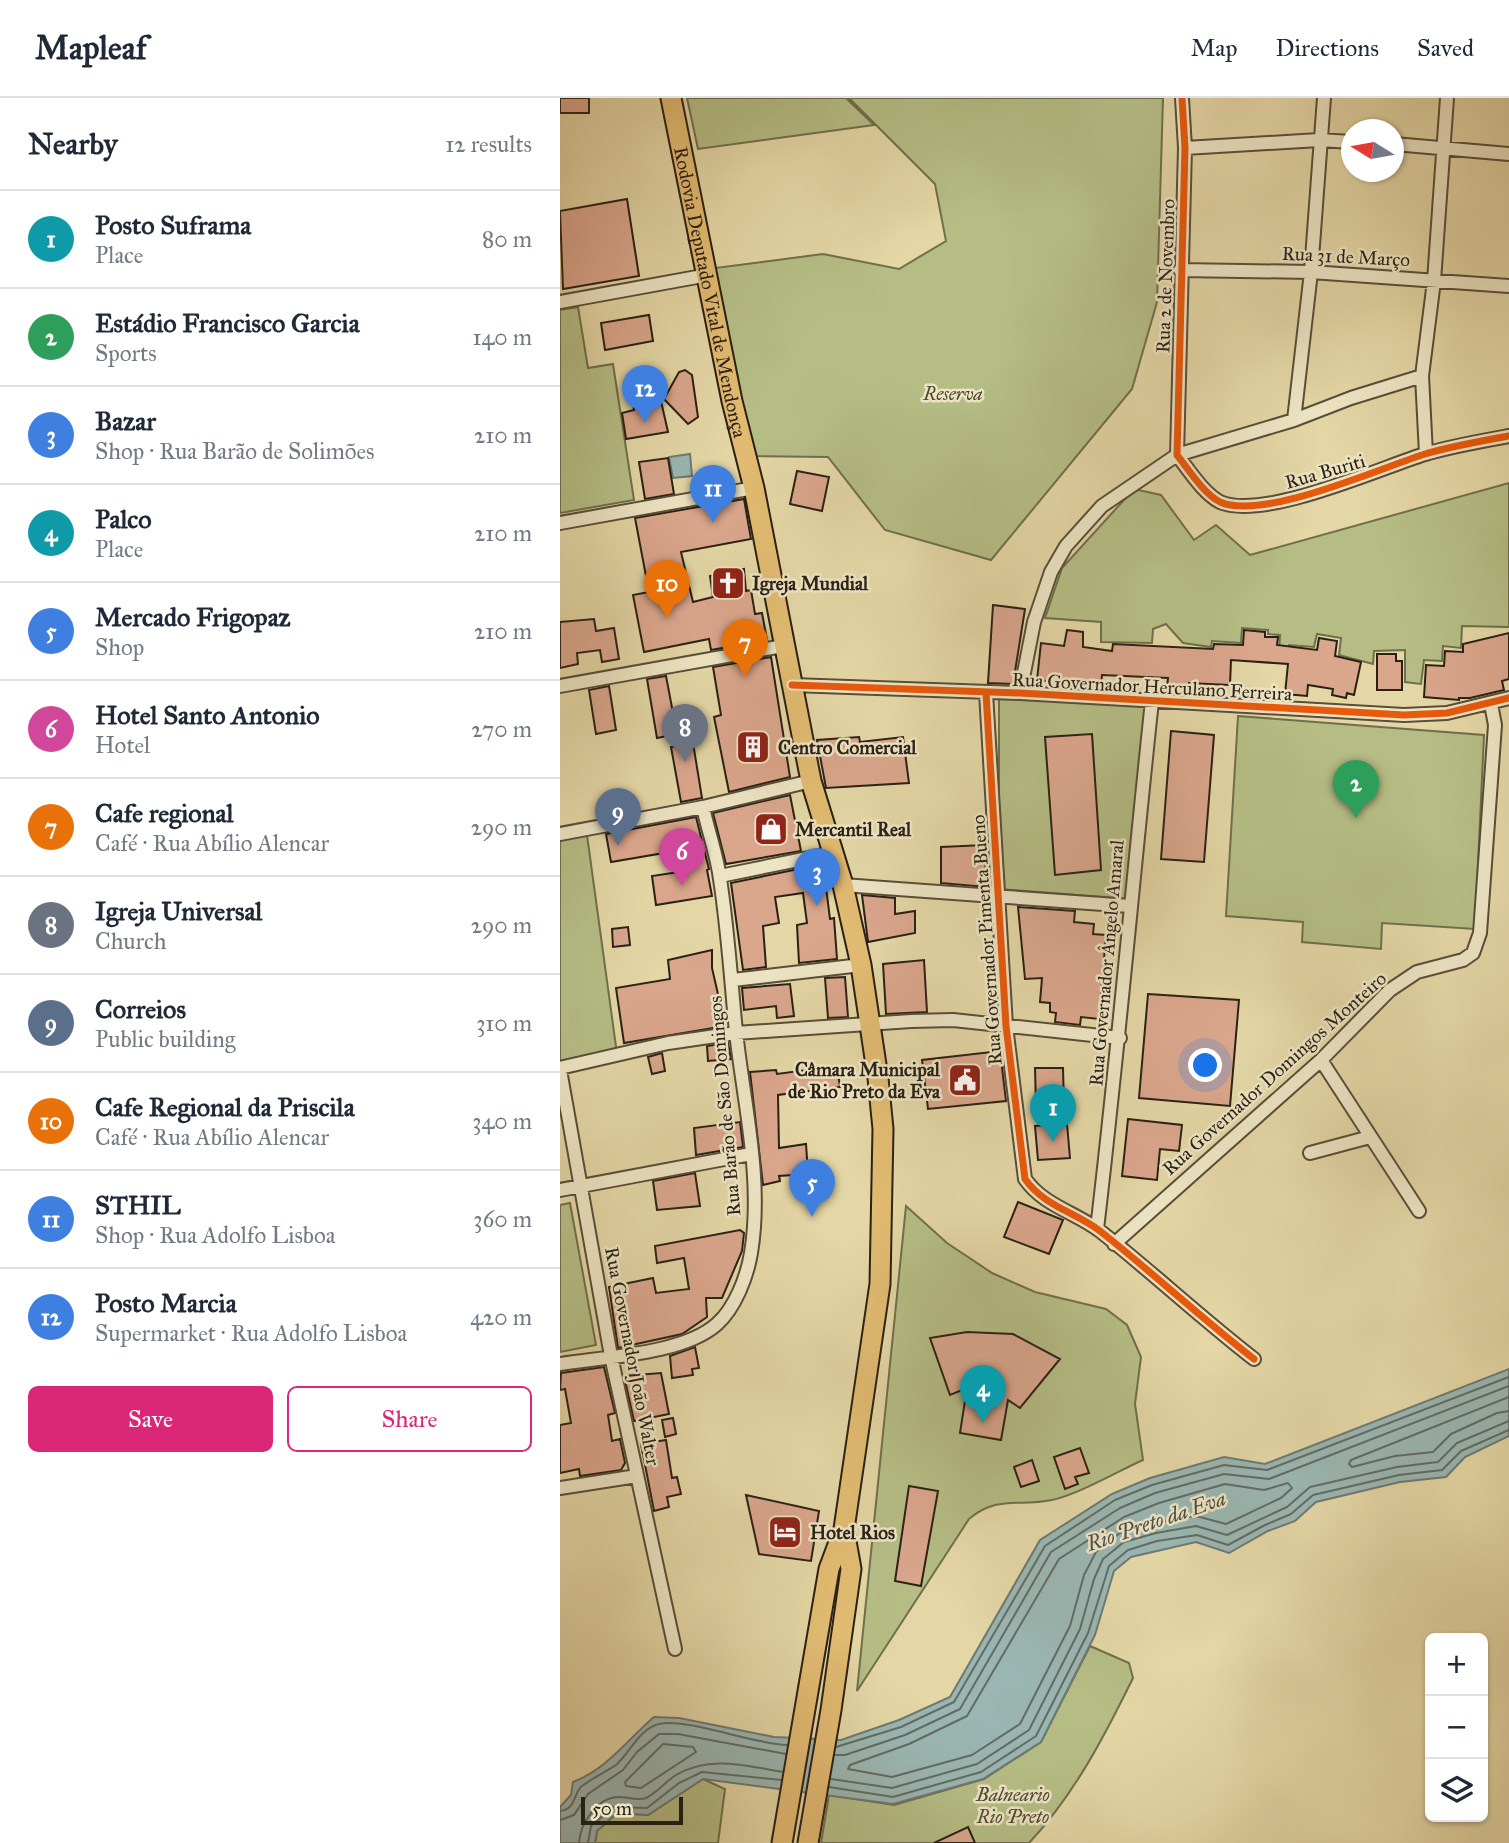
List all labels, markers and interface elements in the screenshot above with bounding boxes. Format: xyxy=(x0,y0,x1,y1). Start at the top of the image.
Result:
text: Mapleaf xyxy=(35,28,147,68)
text: Map xyxy=(1191,33,1238,63)
text: Directions xyxy=(1276,33,1379,63)
text: Saved xyxy=(1417,33,1474,63)
north arrow xyxy=(1341,119,1404,182)
text: Nearby xyxy=(28,126,118,162)
text: 12 results xyxy=(445,130,532,158)
street label: Rodovia Deputado Vital de Mendonça xyxy=(669,145,752,441)
street label: Rua 2 de Novembro xyxy=(1151,198,1180,354)
text: Posto Suframa xyxy=(95,209,251,241)
text: 1 xyxy=(46,225,56,253)
text: 80 m xyxy=(482,225,532,253)
text: Place xyxy=(95,241,143,269)
street label: Rua 31 de Março xyxy=(1281,242,1411,271)
text: Estádio Francisco Garcia xyxy=(95,307,360,339)
text: 2 xyxy=(45,323,57,351)
text: 140 m xyxy=(472,323,532,351)
text: Sports xyxy=(95,339,157,367)
pin: 12 xyxy=(622,365,668,423)
park label: Reserva xyxy=(922,382,983,405)
text: Bazar xyxy=(95,405,156,437)
text: 3 xyxy=(46,421,56,449)
text: 210 m xyxy=(474,421,532,449)
text: Shop · Rua Barão de Solimões xyxy=(95,437,375,465)
street label: Rua Buriti xyxy=(1282,449,1368,494)
pin: 11 xyxy=(690,465,736,523)
text: Palco xyxy=(95,503,152,535)
text: 4 xyxy=(45,519,57,547)
text: 210 m xyxy=(474,519,532,547)
text: Place xyxy=(95,535,143,563)
pin: 10 xyxy=(644,560,690,618)
church icon: Igreja Mundial xyxy=(709,564,747,602)
place label: Igreja Mundial xyxy=(752,572,869,596)
text: Mercado Frigopaz xyxy=(95,601,291,633)
text: 5 xyxy=(46,617,56,645)
text: 210 m xyxy=(474,617,532,645)
pin: 7 xyxy=(722,619,768,677)
text: Shop xyxy=(95,633,144,661)
street label: Rua Governador Herculano Ferreira xyxy=(1011,668,1294,705)
text: Hotel Santo Antonio xyxy=(95,699,319,731)
pin: 8 xyxy=(662,704,708,762)
text: 6 xyxy=(45,715,57,743)
text: 270 m xyxy=(471,715,532,743)
building icon: Centro Comercial xyxy=(734,728,772,766)
text: Hotel xyxy=(95,731,150,759)
place label: Centro Comercial xyxy=(778,736,917,759)
pin: 2 xyxy=(1333,760,1379,818)
pin: 9 xyxy=(595,788,641,846)
text: Cafe regional xyxy=(95,797,234,829)
shop icon: Mercantil Real xyxy=(752,810,790,848)
text: 7 xyxy=(45,813,57,841)
text: 290 m xyxy=(471,813,532,841)
street label: Rua Governador Pimenta Bueno xyxy=(966,814,1007,1066)
place label: Mercantil Real xyxy=(795,818,912,841)
pin: 6 xyxy=(659,828,705,886)
text: Café · Rua Abílio Alencar xyxy=(95,829,329,857)
street label: Rua Governador Ângelo Amaral xyxy=(1084,838,1130,1087)
pin: 3 xyxy=(794,848,840,906)
text: Igreja Universal xyxy=(95,895,262,927)
text: 8 xyxy=(45,911,57,939)
text: 290 m xyxy=(471,911,532,939)
text: Church xyxy=(95,927,167,955)
street label: Rua Governador Domingos Monteiro xyxy=(1158,967,1392,1181)
text: Correios xyxy=(95,993,186,1025)
street label: Rua Barão de São Domingos xyxy=(703,995,747,1217)
text: 9 xyxy=(45,1009,57,1037)
text: 310 m xyxy=(476,1009,532,1037)
text: Public building xyxy=(95,1025,235,1053)
your location xyxy=(1188,1048,1222,1082)
place label: Câmara Municipal de Rio Preto da Eva xyxy=(788,1058,941,1103)
public building icon: Câmara Municipal de Rio Preto da Eva xyxy=(946,1061,984,1099)
pin: 1 xyxy=(1030,1084,1076,1142)
text: Cafe Regional da Priscila xyxy=(95,1091,355,1123)
text: 10 xyxy=(40,1107,62,1135)
text: 340 m xyxy=(472,1107,532,1135)
text: Café · Rua Abílio Alencar xyxy=(95,1123,329,1151)
pin: 5 xyxy=(789,1159,835,1217)
text: STHIL xyxy=(95,1189,181,1221)
text: 11 xyxy=(42,1205,60,1233)
text: 360 m xyxy=(473,1205,532,1233)
text: Shop · Rua Adolfo Lisboa xyxy=(95,1221,336,1249)
street label: Rua Governador João Walter xyxy=(599,1245,665,1468)
text: Posto Marcia xyxy=(95,1287,237,1319)
text: 12 xyxy=(41,1303,61,1331)
text: 420 m xyxy=(470,1303,532,1331)
text: Supermarket · Rua Adolfo Lisboa xyxy=(95,1319,407,1347)
pin: 4 xyxy=(960,1365,1006,1423)
button: Save xyxy=(28,1386,273,1452)
button: Share xyxy=(287,1386,532,1452)
water label: Rio Preto da Eva xyxy=(1082,1485,1229,1557)
hotel icon: Hotel Rios xyxy=(766,1513,804,1551)
place label: Hotel Rios xyxy=(810,1521,895,1544)
map controls xyxy=(1425,1633,1488,1822)
button: + xyxy=(1425,1633,1488,1696)
button: − xyxy=(1425,1696,1488,1759)
button: layers xyxy=(1425,1759,1488,1822)
park label: Balneario Rio Preto xyxy=(975,1783,1050,1828)
scale bar xyxy=(581,1794,682,1826)
text: 50 m xyxy=(592,1797,632,1820)

